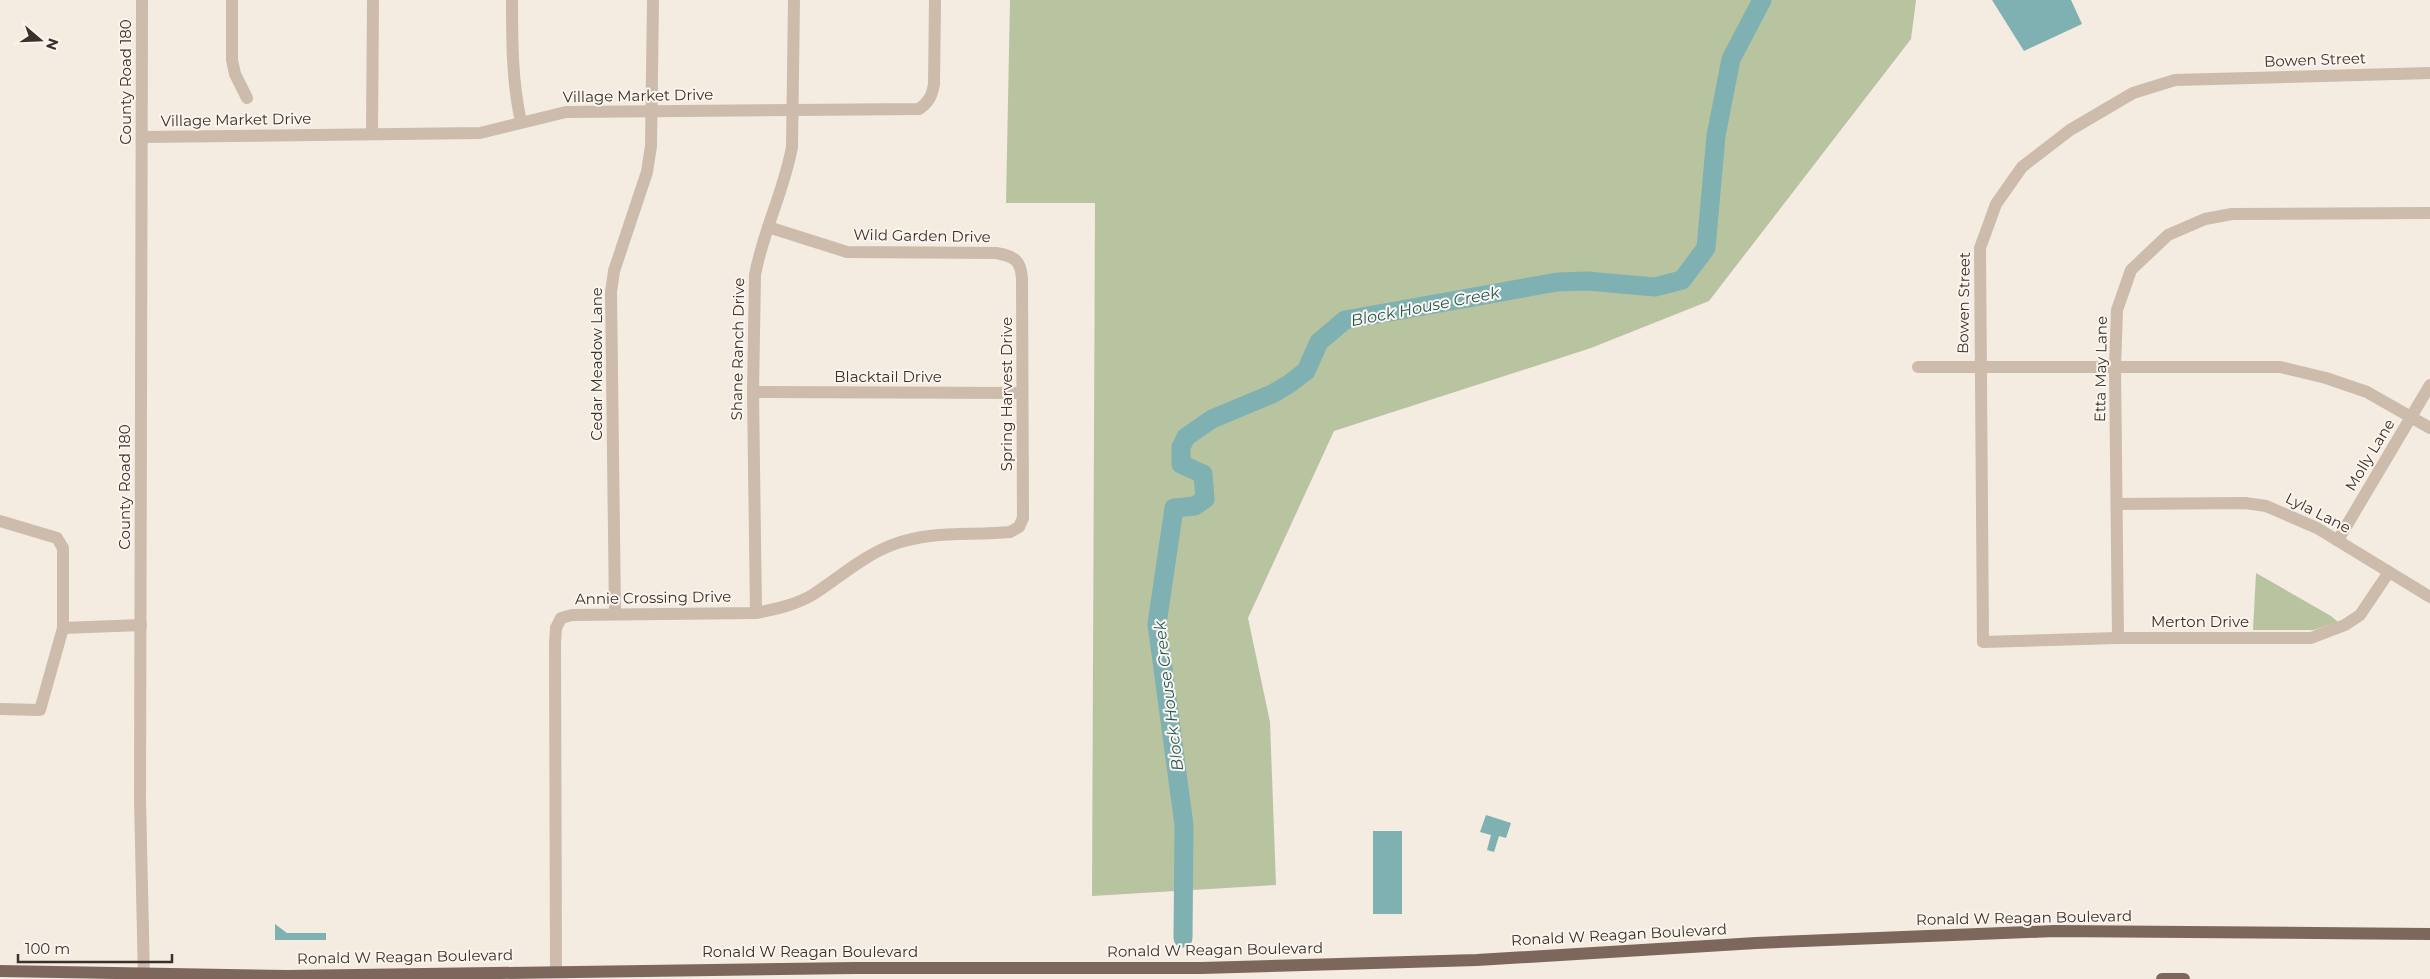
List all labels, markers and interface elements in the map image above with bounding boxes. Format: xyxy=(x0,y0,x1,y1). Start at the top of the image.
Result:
north arrow xyxy=(15,15,65,65)
street label: County Road 180 xyxy=(116,19,135,145)
text: N xyxy=(42,36,63,53)
street label: Bowen Street xyxy=(2264,48,2366,71)
street label: Village Market Drive xyxy=(563,85,713,106)
street label: Village Market Drive xyxy=(161,109,311,130)
street label: Wild Garden Drive xyxy=(853,225,991,246)
street label: Bowen Street xyxy=(1953,252,1974,354)
street label: Shane Ranch Drive xyxy=(727,277,748,421)
water label: Block House Creek xyxy=(1349,282,1502,330)
street label: Cedar Meadow Lane xyxy=(587,287,606,441)
street label: Etta May Lane xyxy=(2090,316,2111,422)
street label: Spring Harvest Drive xyxy=(997,317,1016,471)
street label: Blacktail Drive xyxy=(834,367,942,386)
street label: Molly Lane xyxy=(2341,415,2398,494)
street label: County Road 180 xyxy=(115,424,134,550)
street label: Lyla Lane xyxy=(2282,488,2354,537)
street label: Annie Crossing Drive xyxy=(575,587,731,608)
street label: Merton Drive xyxy=(2151,612,2249,631)
water label: Block House Creek xyxy=(1150,618,1187,772)
street label: Ronald W Reagan Boulevard xyxy=(1916,906,2132,929)
street label: Ronald W Reagan Boulevard xyxy=(1511,919,1727,950)
scale bar xyxy=(18,932,171,964)
street label: Ronald W Reagan Boulevard xyxy=(1107,938,1323,961)
text: 100 m xyxy=(25,939,70,958)
street label: Ronald W Reagan Boulevard xyxy=(702,942,918,961)
street label: Ronald W Reagan Boulevard xyxy=(297,945,513,968)

